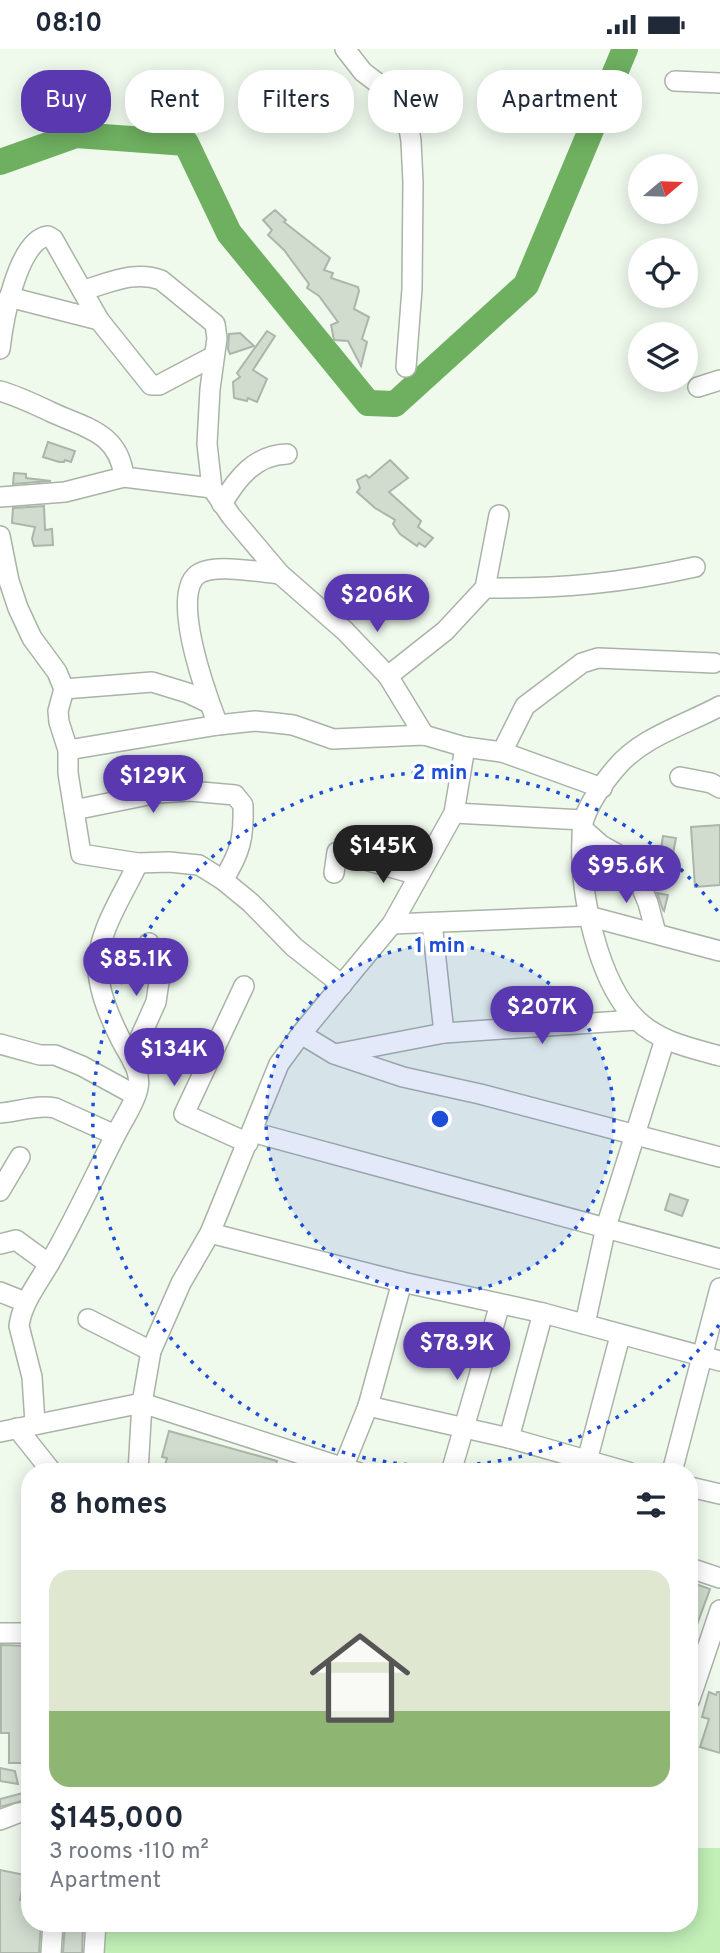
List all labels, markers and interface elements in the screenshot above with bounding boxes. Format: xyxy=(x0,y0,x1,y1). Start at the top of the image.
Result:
text: 08:10 xyxy=(35,8,102,41)
chip: Buy xyxy=(21,70,111,133)
chip: Rent xyxy=(125,70,224,133)
chip: Filters xyxy=(238,70,354,133)
chip: New xyxy=(368,70,463,133)
chip: Apartment xyxy=(477,70,642,133)
north arrow xyxy=(628,154,698,224)
map controls xyxy=(628,154,698,392)
button: locate xyxy=(628,238,698,308)
button: layers xyxy=(628,322,698,392)
pin: $206K xyxy=(328,575,426,634)
text: $206K xyxy=(340,582,414,611)
pin: $129K xyxy=(104,755,202,815)
text: 2 min xyxy=(413,760,467,787)
text: $129K xyxy=(119,763,187,792)
pin: $145K xyxy=(334,825,432,885)
text: $145K xyxy=(349,833,417,862)
pin: $95.6K xyxy=(569,845,683,905)
text: $95.6K xyxy=(587,853,665,882)
text: 1 min xyxy=(415,933,465,960)
pin: $85.1K xyxy=(79,939,193,998)
text: $85.1K xyxy=(99,946,173,975)
pin: $207K xyxy=(493,986,591,1046)
text: $207K xyxy=(506,994,578,1023)
pin: $134K xyxy=(125,1028,223,1088)
text: $134K xyxy=(140,1036,208,1065)
centre of rings xyxy=(428,1107,452,1131)
pin: $78.9K xyxy=(400,1323,514,1382)
text: $78.9K xyxy=(419,1330,495,1359)
icon: filters xyxy=(632,1486,670,1524)
text: 8 homes xyxy=(49,1487,168,1524)
icon: home xyxy=(297,1615,423,1741)
text: $145,000 xyxy=(49,1801,184,1838)
text: 3 rooms · 110 m² xyxy=(49,1838,209,1867)
text: Apartment xyxy=(49,1867,161,1896)

